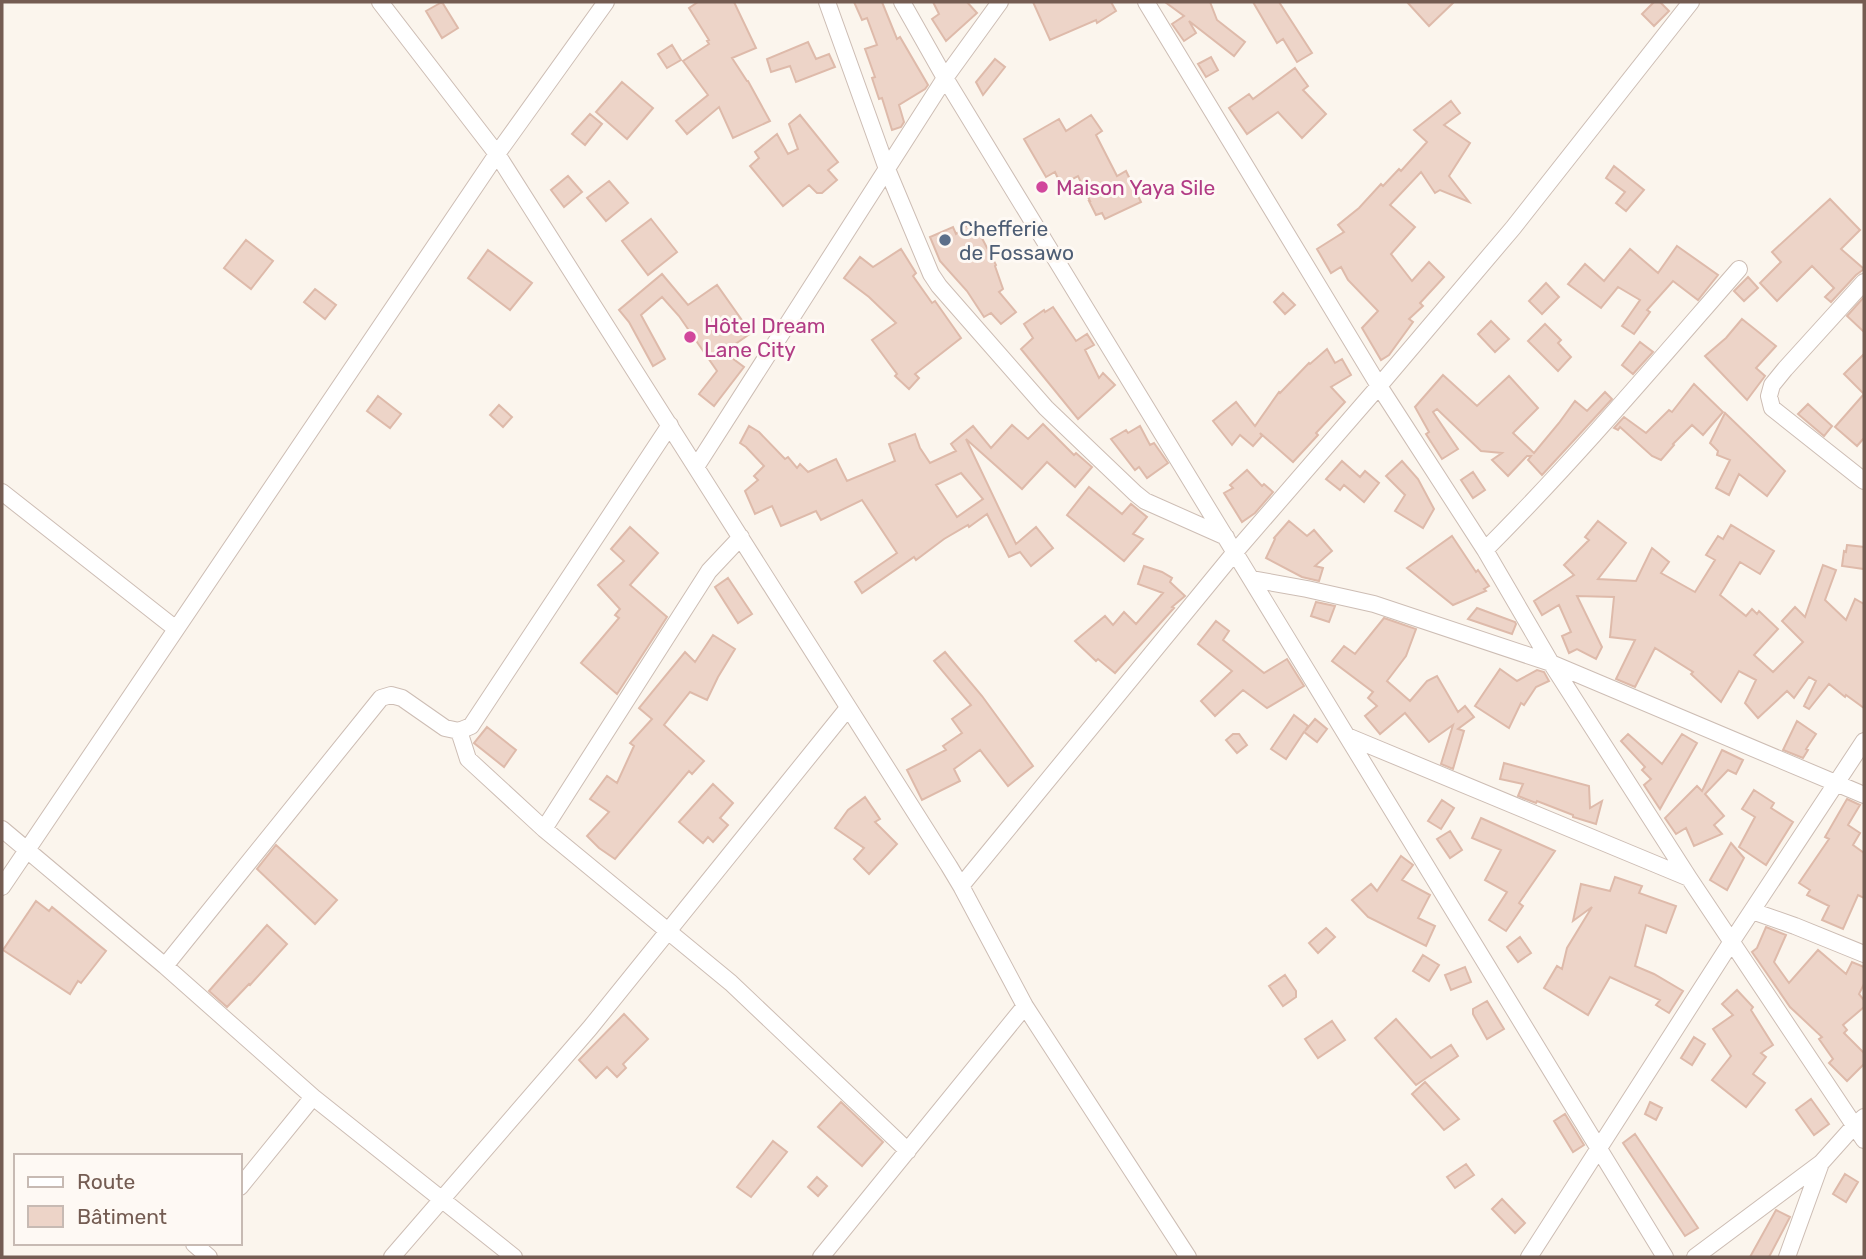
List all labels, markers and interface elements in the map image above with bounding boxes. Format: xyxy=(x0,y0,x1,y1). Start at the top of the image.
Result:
place label: Maison Yaya Sile xyxy=(1056,175,1215,200)
marker: Maison Yaya Sile xyxy=(1034,179,1050,195)
place label: Chefferie de Fossawo xyxy=(959,216,1074,265)
marker: Chefferie de Fossawo xyxy=(937,232,953,248)
place label: Hôtel Dream Lane City xyxy=(704,313,825,362)
marker: Hôtel Dream Lane City xyxy=(682,329,698,345)
legend xyxy=(14,1154,242,1245)
text: Route xyxy=(77,1169,135,1194)
text: Bâtiment xyxy=(77,1204,167,1229)

